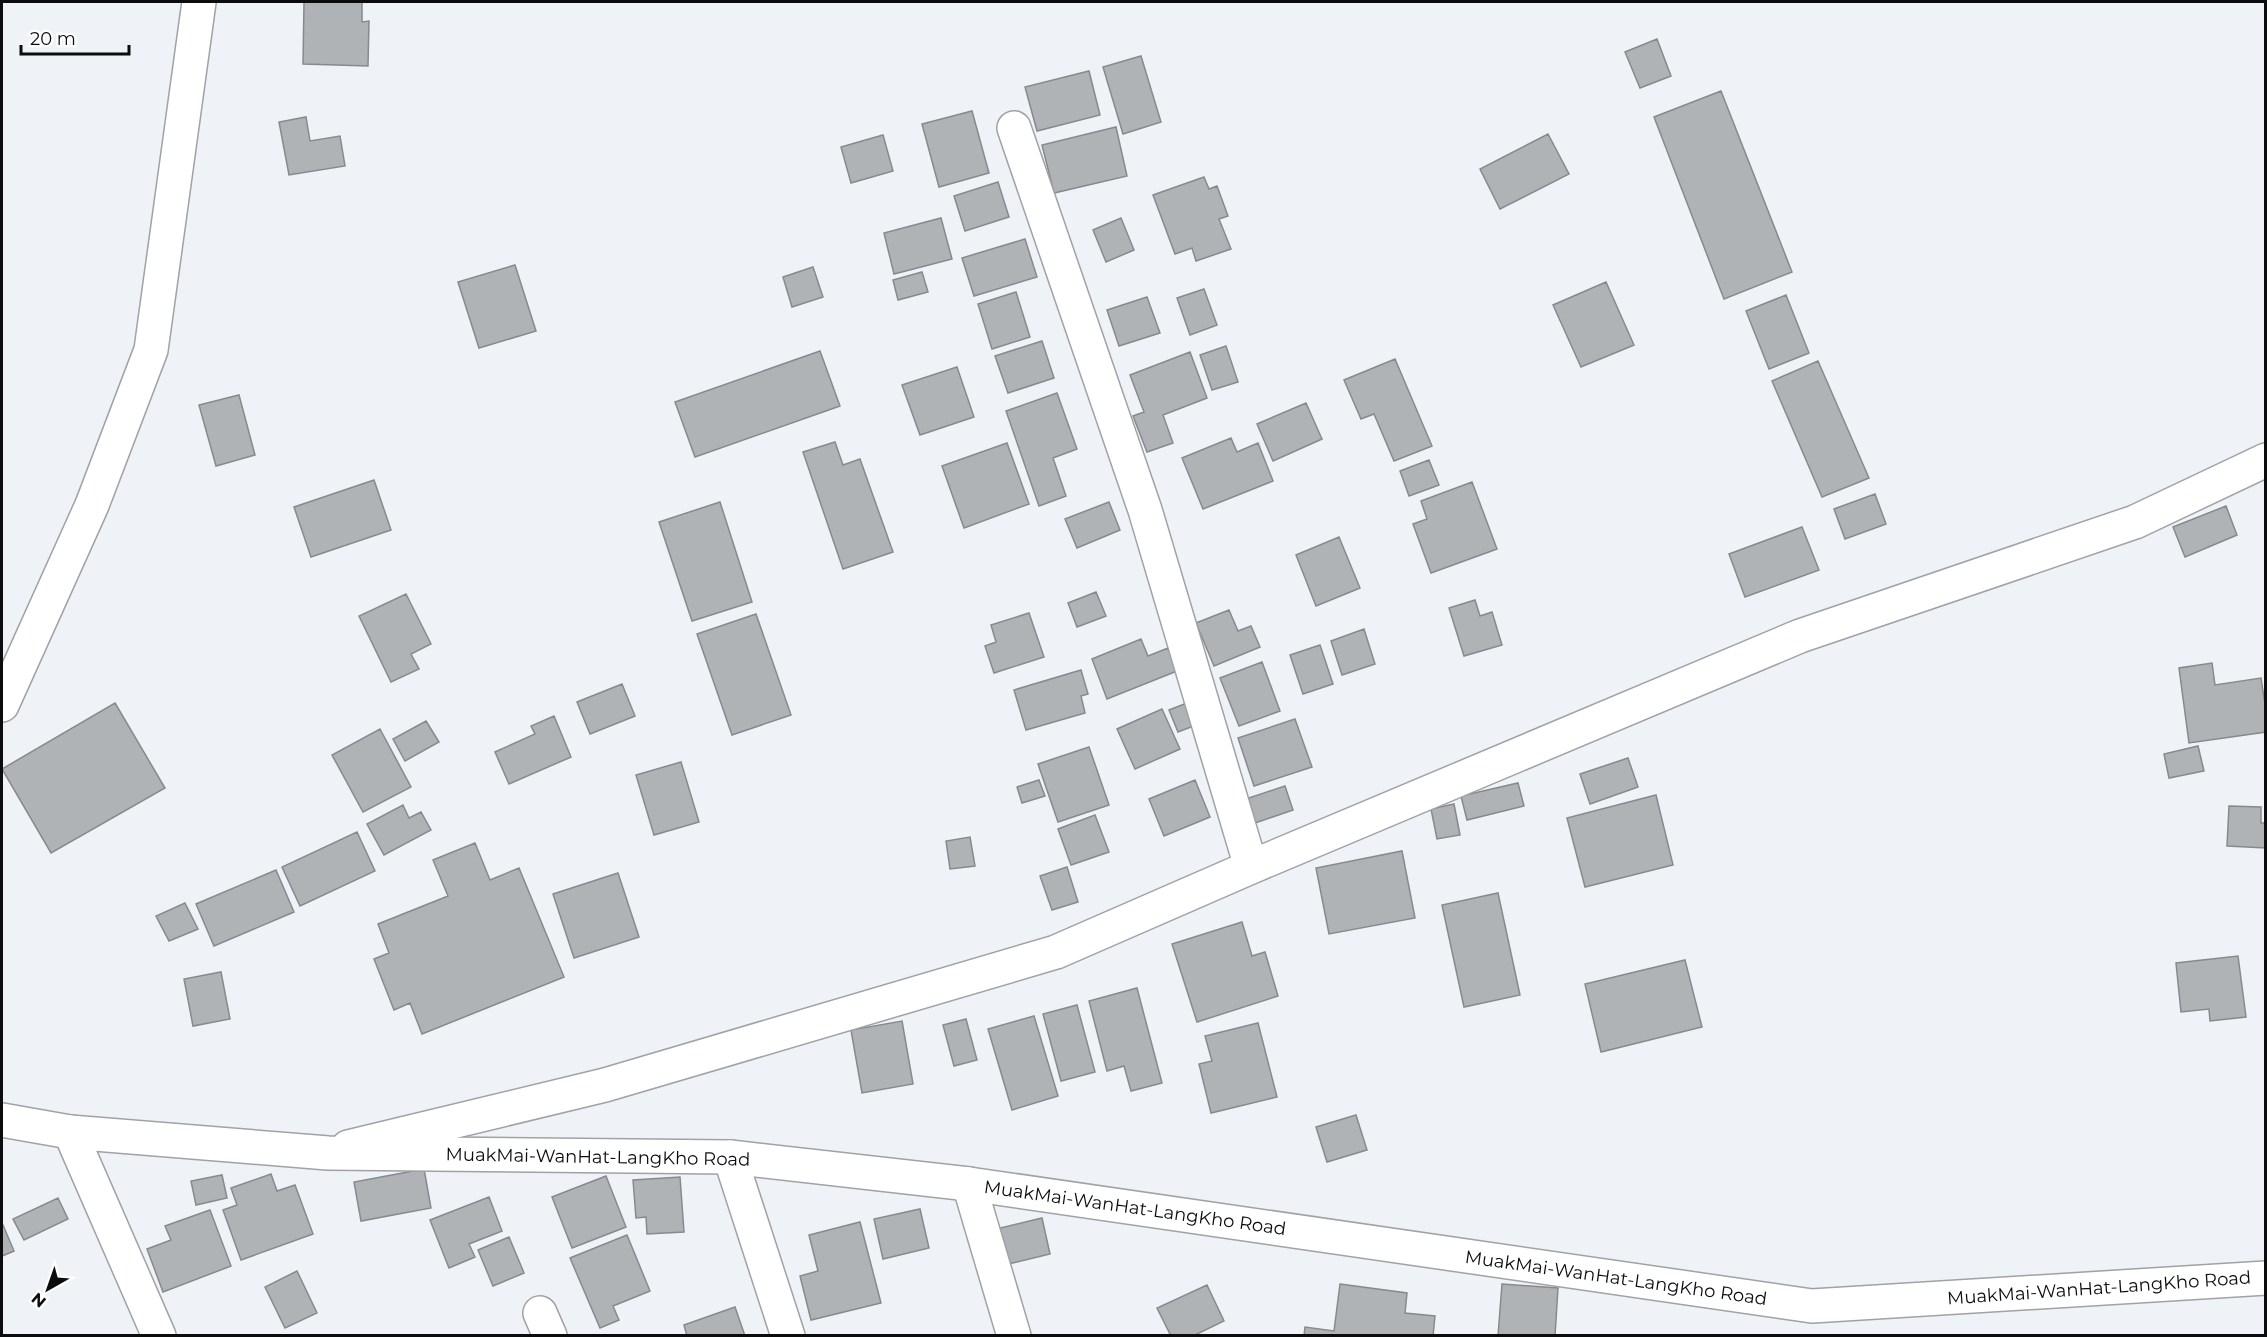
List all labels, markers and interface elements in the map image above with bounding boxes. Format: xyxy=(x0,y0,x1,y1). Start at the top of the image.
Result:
scale bar xyxy=(21,18,129,56)
text: 20 m xyxy=(30,28,76,50)
street label: MuakMai-WanHat-LangKho Road xyxy=(446,1143,750,1171)
street label: MuakMai-WanHat-LangKho Road xyxy=(983,1176,1287,1240)
street label: MuakMai-WanHat-LangKho Road xyxy=(1464,1246,1768,1310)
north arrow xyxy=(18,1259,78,1319)
street label: MuakMai-WanHat-LangKho Road xyxy=(1946,1266,2252,1310)
text: N xyxy=(28,1289,50,1312)

